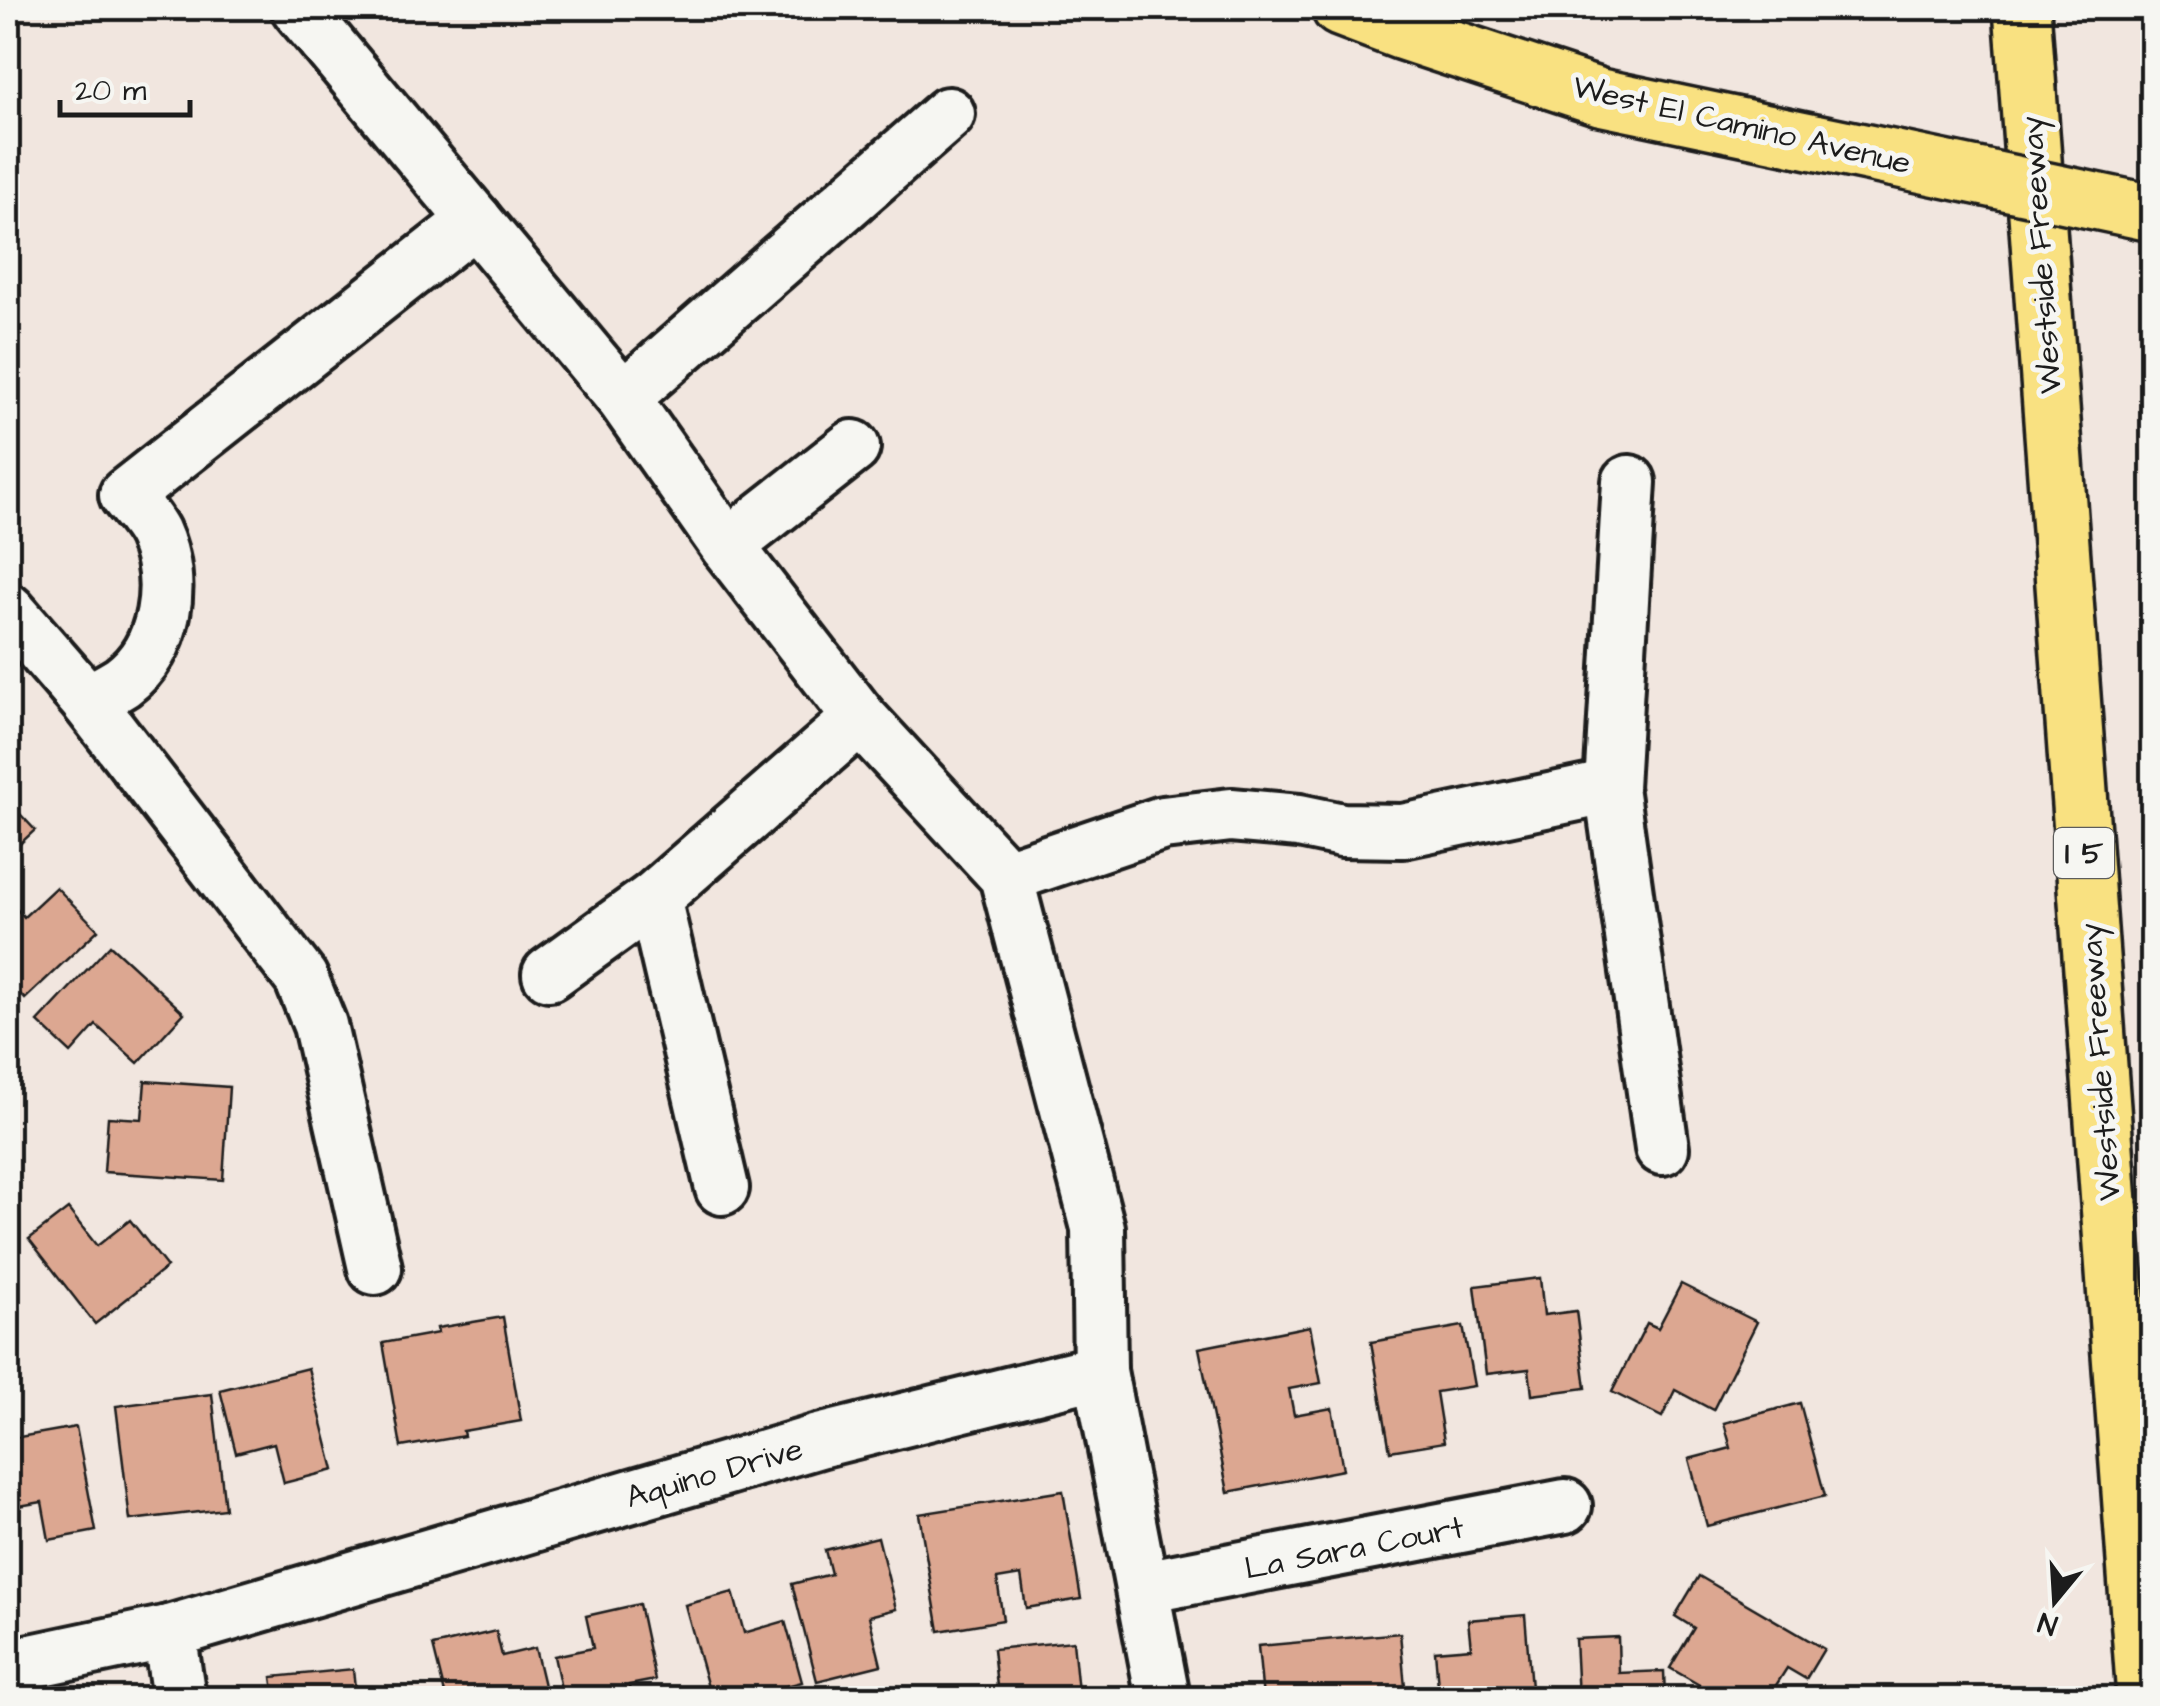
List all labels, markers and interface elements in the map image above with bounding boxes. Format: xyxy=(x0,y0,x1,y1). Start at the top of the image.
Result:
scale bar xyxy=(60,55,190,117)
street label: West El Camino Avenue xyxy=(1568,65,1915,186)
text: 20 m xyxy=(75,70,147,112)
street label: Westside Freeway xyxy=(2009,115,2074,395)
road number: I 5 xyxy=(2054,828,2114,878)
street label: Westside Freeway xyxy=(2068,922,2133,1202)
street label: Aquino Drive xyxy=(621,1427,808,1520)
street label: La Sara Court xyxy=(1241,1505,1468,1592)
north arrow xyxy=(2005,1551,2105,1651)
text: N xyxy=(2033,1602,2062,1645)

